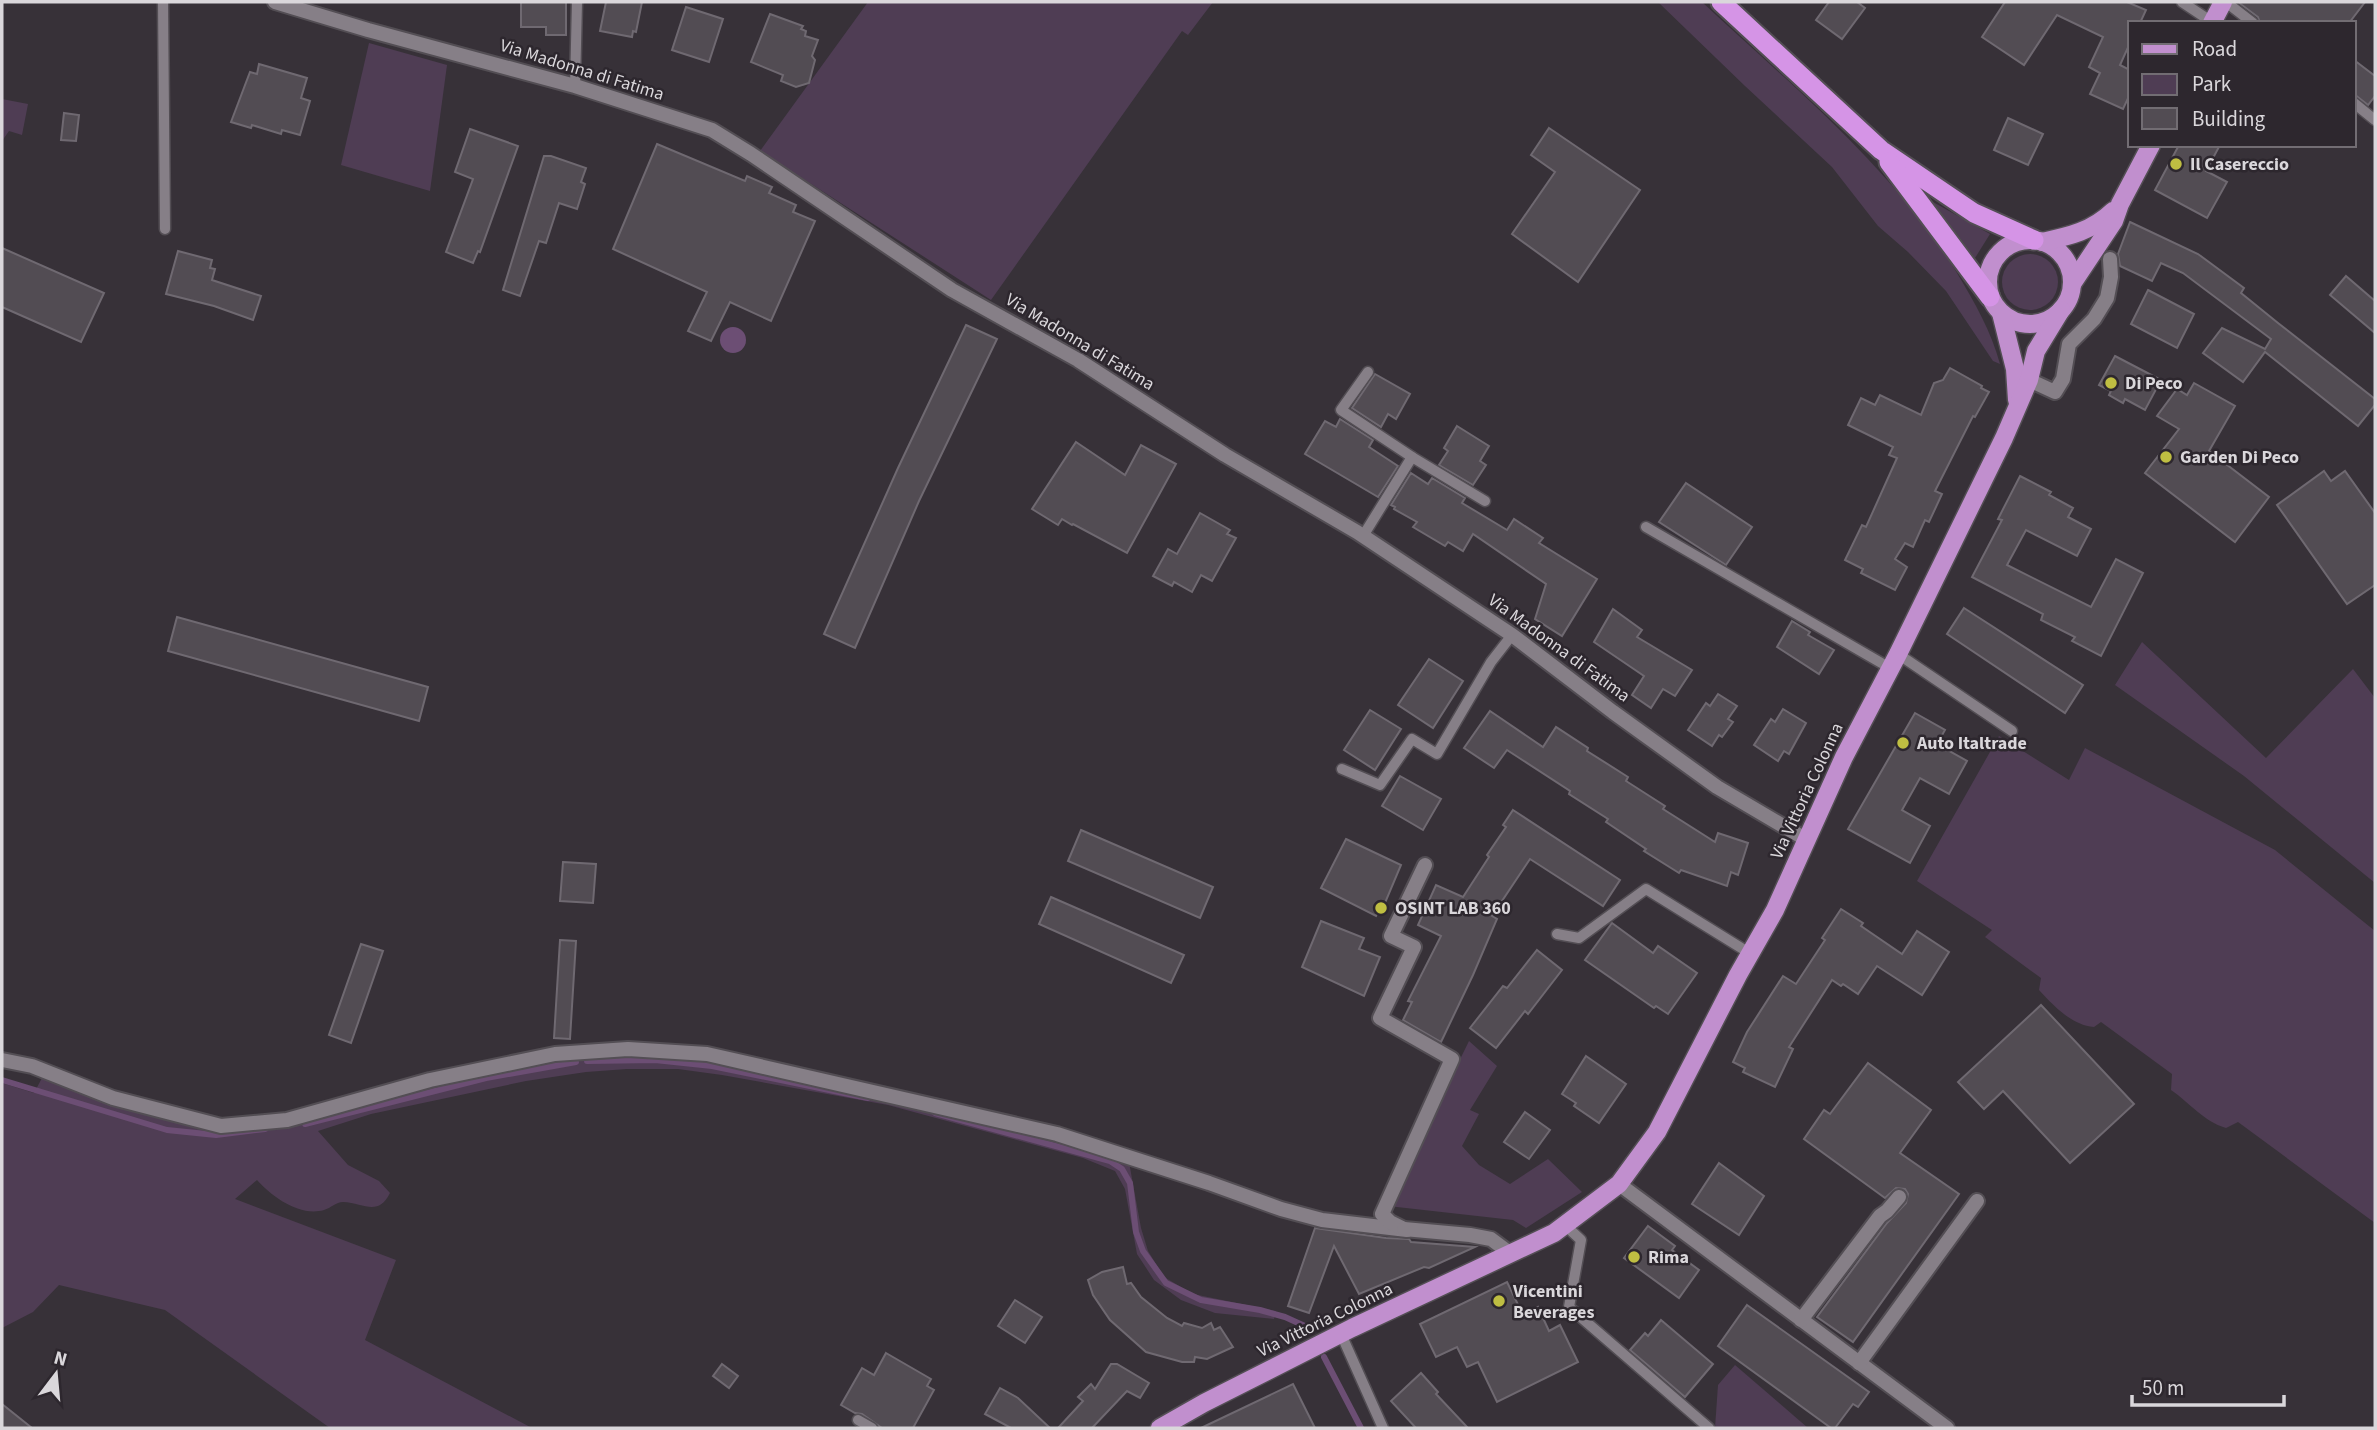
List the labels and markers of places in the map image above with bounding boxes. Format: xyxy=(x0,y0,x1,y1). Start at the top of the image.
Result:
place label: Il Casereccio xyxy=(2190,152,2289,177)
marker: Il Casereccio xyxy=(2168,156,2184,172)
place label: Di Peco xyxy=(2125,371,2183,396)
marker: Di Peco xyxy=(2103,375,2119,391)
place label: Garden Di Peco xyxy=(2180,445,2299,470)
marker: Garden Di Peco xyxy=(2158,449,2174,465)
place label: Auto Italtrade xyxy=(1916,731,2027,756)
marker: Auto Italtrade xyxy=(1895,735,1911,751)
place label: OSINT LAB 360 xyxy=(1395,896,1511,921)
marker: OSINT LAB 360 xyxy=(1373,900,1389,916)
place label: Rima xyxy=(1648,1245,1689,1270)
marker: Rima xyxy=(1626,1249,1642,1265)
place label: Vicentini Beverages xyxy=(1512,1279,1594,1325)
marker: Vicentini Beverages xyxy=(1491,1293,1507,1309)

